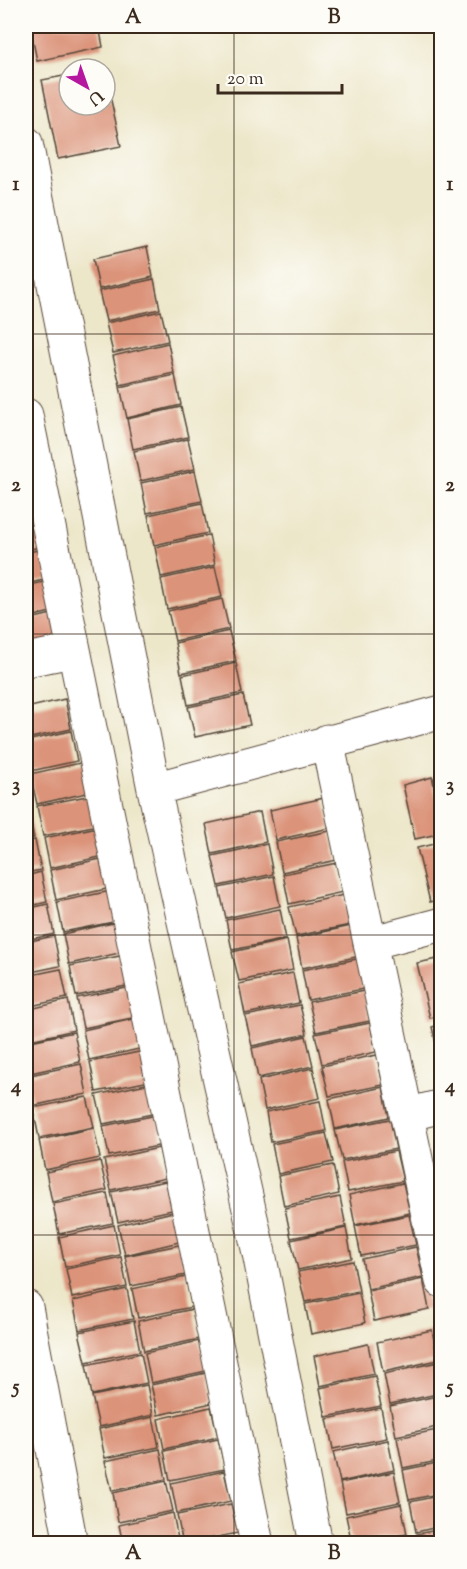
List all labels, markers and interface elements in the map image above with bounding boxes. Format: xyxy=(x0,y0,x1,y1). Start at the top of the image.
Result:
text: A xyxy=(125,4,142,33)
text: B xyxy=(328,4,341,33)
north arrow xyxy=(57,57,117,117)
scale bar xyxy=(218,57,342,95)
text: 20 m xyxy=(227,67,264,93)
text: U xyxy=(82,84,107,110)
text: 1 xyxy=(13,171,20,200)
text: 1 xyxy=(447,171,454,200)
text: 2 xyxy=(11,472,21,501)
text: 2 xyxy=(445,472,455,501)
text: 3 xyxy=(12,772,20,801)
text: 3 xyxy=(446,772,454,801)
text: 4 xyxy=(10,1073,21,1102)
text: 4 xyxy=(444,1073,455,1102)
text: 5 xyxy=(11,1374,20,1403)
text: 5 xyxy=(445,1374,454,1403)
text: A xyxy=(125,1540,142,1569)
text: B xyxy=(328,1540,341,1569)

